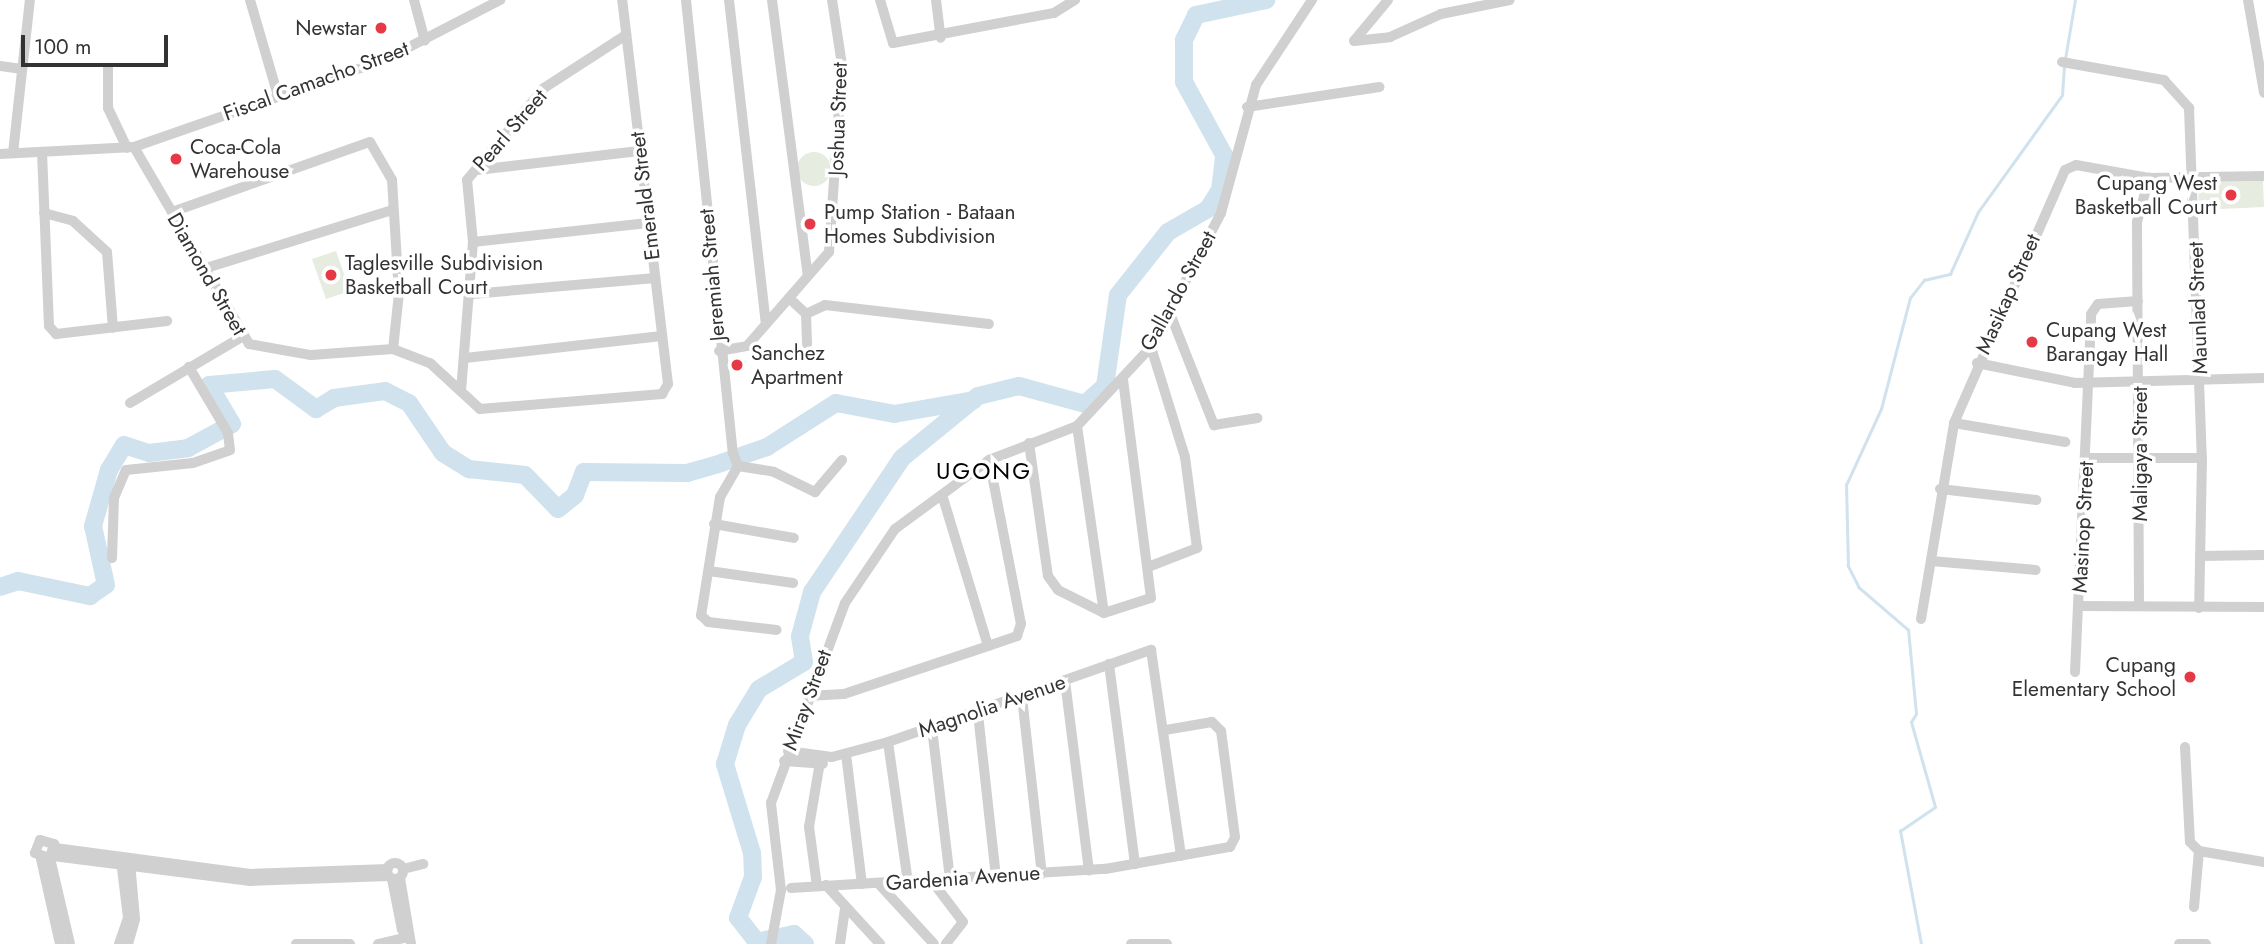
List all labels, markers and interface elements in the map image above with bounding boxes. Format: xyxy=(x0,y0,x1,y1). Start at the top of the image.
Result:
place label: Newstar xyxy=(295,15,367,41)
marker: Newstar xyxy=(373,20,389,36)
scale bar xyxy=(24,21,172,65)
text: 100 m xyxy=(34,32,91,62)
street label: Fiscal Camacho Street xyxy=(220,36,412,126)
street label: Joshua Street xyxy=(823,62,853,176)
street label: Pearl Street xyxy=(468,84,552,176)
street label: Emerald Street xyxy=(625,130,665,262)
place label: Coca-Cola Warehouse xyxy=(190,134,289,184)
marker: Coca-Cola Warehouse xyxy=(168,151,184,167)
place label: Cupang West Basketball Court xyxy=(2075,170,2217,220)
marker: Cupang West Basketball Court xyxy=(2223,187,2239,203)
place label: Pump Station - Bataan Homes Subdivision xyxy=(824,199,1015,249)
street label: Diamond Street xyxy=(162,208,252,340)
street label: Jeremiah Street xyxy=(694,208,730,342)
marker: Pump Station - Bataan Homes Subdivision xyxy=(802,216,818,232)
street label: Gallardo Street xyxy=(1135,227,1221,355)
street label: Masikap Street xyxy=(1970,230,2046,358)
street label: Maunlad Street xyxy=(2183,241,2213,375)
place label: Taglesville Subdivision Basketball Court xyxy=(345,250,543,300)
marker: Taglesville Subdivision Basketball Court xyxy=(323,267,339,283)
place label: Cupang West Barangay Hall xyxy=(2046,317,2168,367)
marker: Cupang West Barangay Hall xyxy=(2024,334,2040,350)
place label: Sanchez Apartment xyxy=(751,340,842,390)
marker: Sanchez Apartment xyxy=(729,357,745,373)
street label: Maligaya Street xyxy=(2127,386,2153,522)
district label: UGONG xyxy=(937,457,1031,485)
street label: Masinop Street xyxy=(2067,460,2099,594)
street label: Miray Street xyxy=(777,646,837,754)
place label: Cupang Elementary School xyxy=(2012,652,2176,702)
street label: Magnolia Avenue xyxy=(915,669,1069,743)
marker: Cupang Elementary School xyxy=(2182,669,2198,685)
street label: Gardenia Avenue xyxy=(885,860,1041,896)

